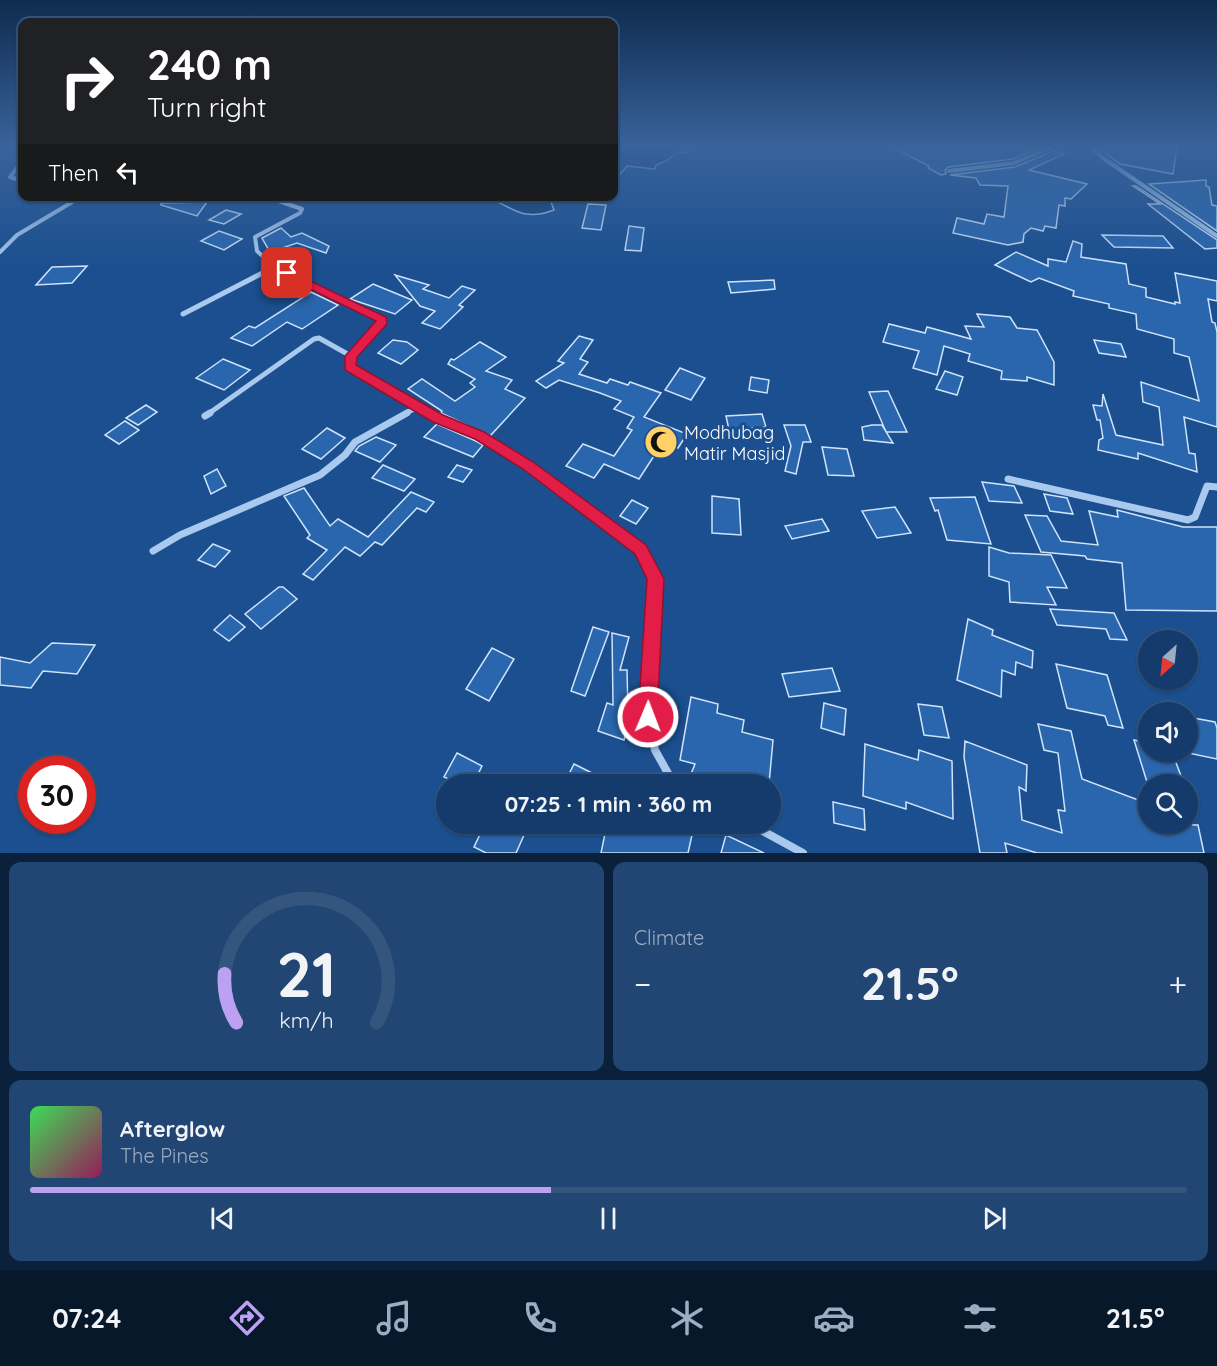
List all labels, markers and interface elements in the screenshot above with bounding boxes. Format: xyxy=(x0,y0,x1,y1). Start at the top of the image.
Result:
text: 240 m xyxy=(147,38,272,91)
icon: right xyxy=(48,42,126,120)
text: Turn right xyxy=(147,90,266,124)
icon: left xyxy=(111,156,144,189)
text: Then xyxy=(48,159,99,187)
pin xyxy=(261,247,312,298)
icon: arrive xyxy=(270,256,303,289)
place label: Modhubag Matir Masjid xyxy=(684,421,785,465)
mosque icon: Modhubag Matir Masjid xyxy=(643,424,679,460)
north arrow xyxy=(1138,630,1198,690)
map controls xyxy=(1138,630,1198,834)
position arrow xyxy=(616,685,680,749)
button: sound xyxy=(1138,702,1198,762)
speed limit sign: 30 xyxy=(18,756,96,834)
button: search xyxy=(1138,774,1198,834)
text: 07:25 · 1 min · 360 m xyxy=(505,790,712,818)
text: Climate xyxy=(634,925,704,950)
text: 21 xyxy=(277,935,336,1013)
text: 21.5° xyxy=(861,955,959,1011)
text: − xyxy=(634,963,651,1004)
text: + xyxy=(1168,963,1187,1004)
text: km/h xyxy=(279,1008,334,1034)
text: Afterglow xyxy=(120,1115,225,1143)
text: The Pines xyxy=(120,1143,209,1168)
icon: previous xyxy=(206,1202,239,1235)
icon: pause xyxy=(592,1202,625,1235)
icon: next xyxy=(978,1202,1011,1235)
icon: directions xyxy=(226,1297,268,1339)
icon: music xyxy=(373,1297,415,1339)
icon: phone xyxy=(519,1297,561,1339)
icon: climate xyxy=(666,1297,708,1339)
icon: car xyxy=(813,1297,855,1339)
icon: filters xyxy=(959,1297,1001,1339)
text: 07:24 xyxy=(52,1301,121,1335)
text: 21.5° xyxy=(1106,1301,1165,1335)

